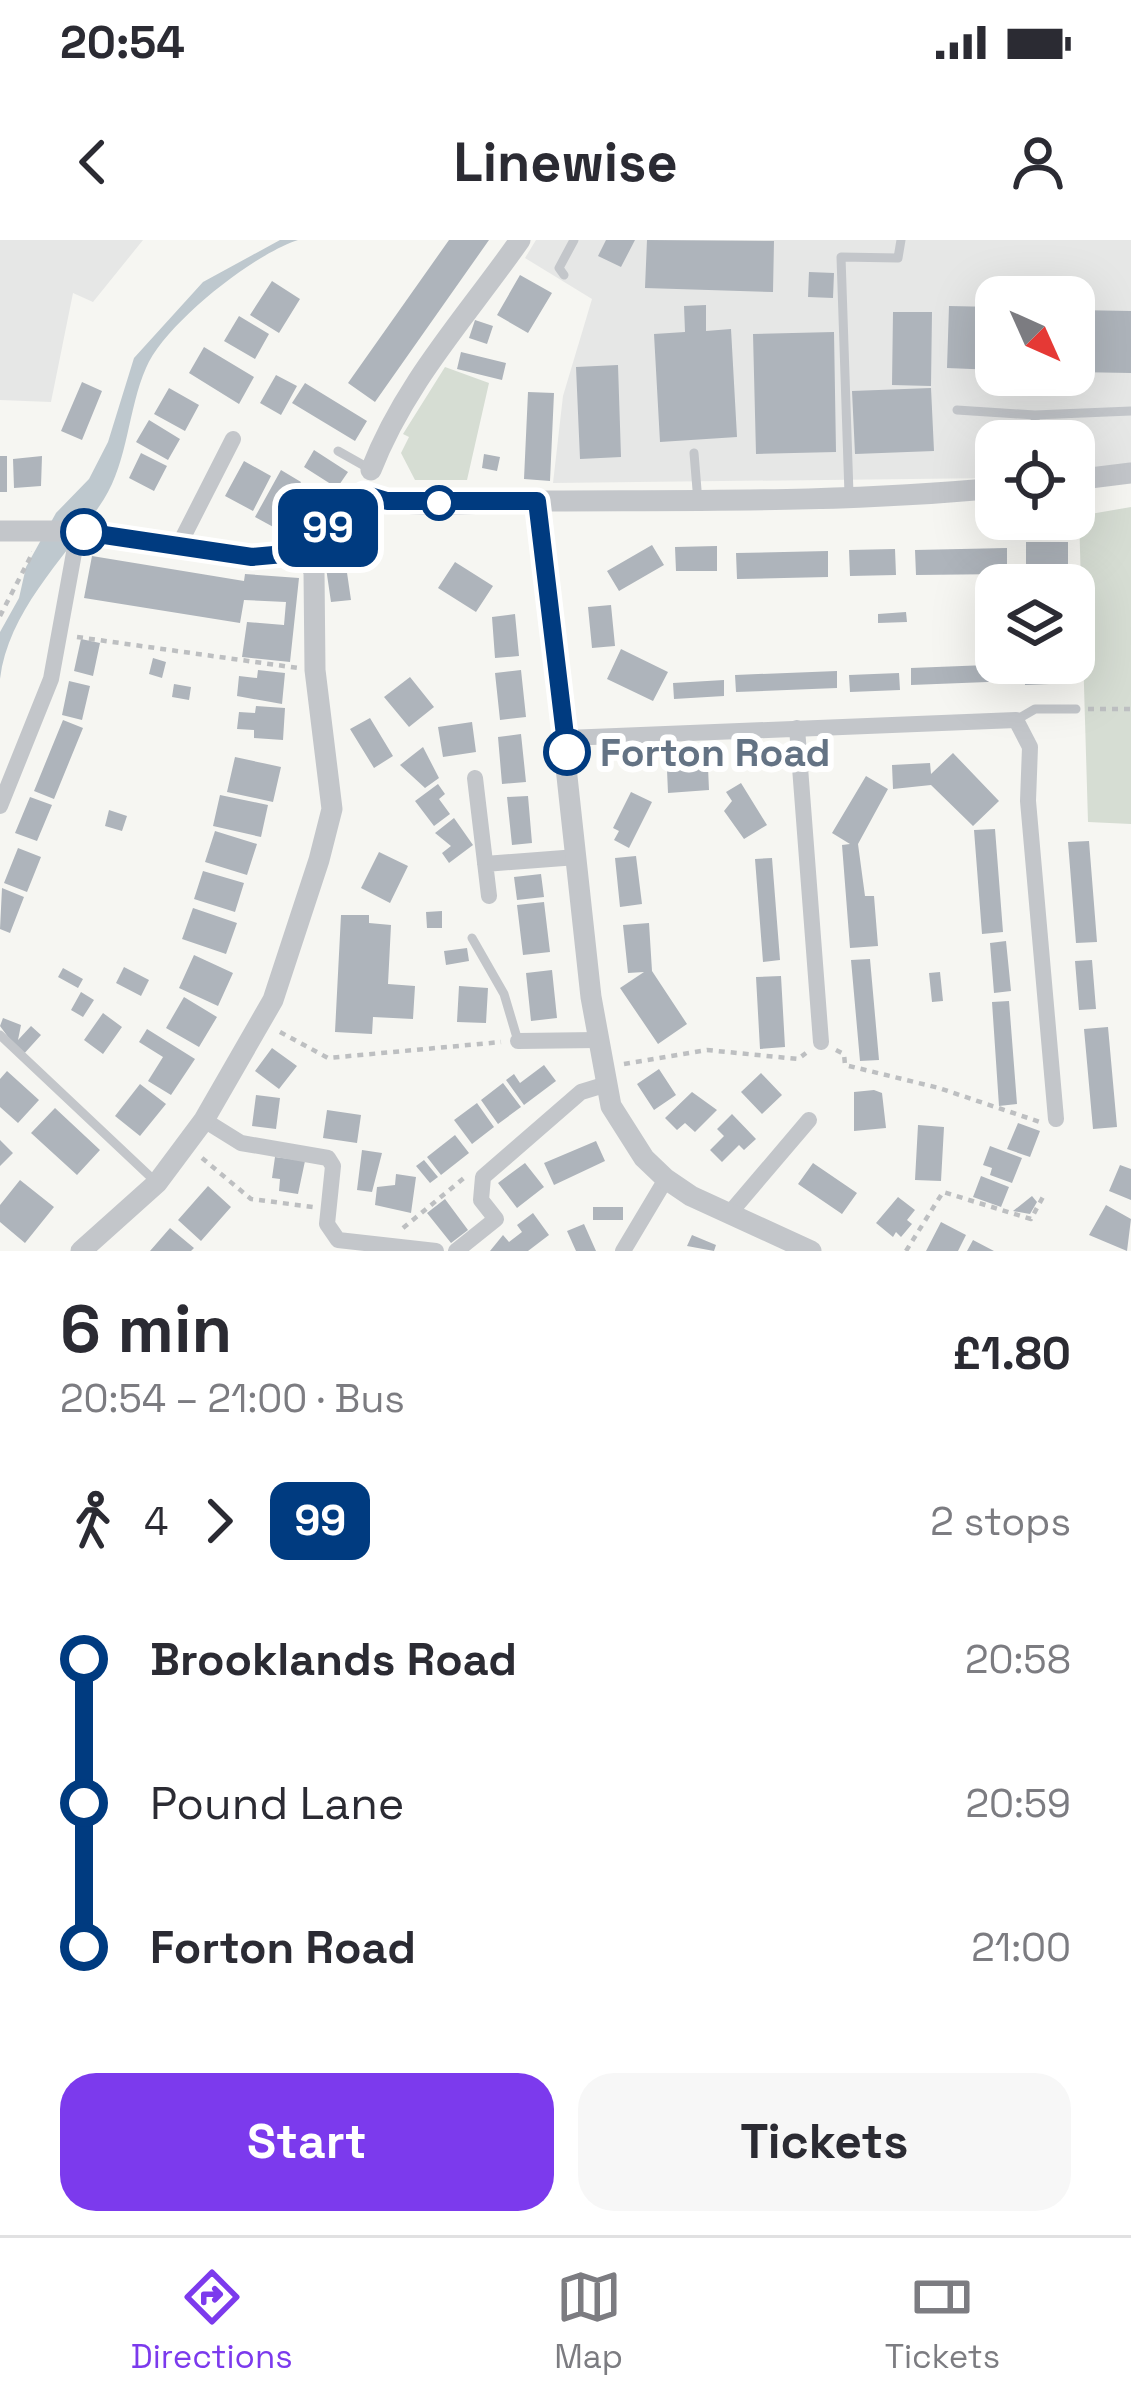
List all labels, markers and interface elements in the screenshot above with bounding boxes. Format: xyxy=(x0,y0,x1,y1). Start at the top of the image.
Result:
text: 20:54 xyxy=(60,14,185,71)
text: Linewise xyxy=(453,128,678,197)
icon: back xyxy=(60,129,126,195)
icon: person xyxy=(1005,129,1071,195)
north arrow xyxy=(975,276,1095,396)
map controls xyxy=(975,276,1095,684)
button: locate xyxy=(975,420,1095,540)
unlabelled marker xyxy=(423,487,455,519)
line badge: 99 xyxy=(274,489,382,567)
text: 99 xyxy=(302,501,354,554)
unlabelled marker xyxy=(62,510,106,554)
button: layers xyxy=(975,564,1095,684)
place label: Forton Road xyxy=(600,728,830,777)
marker: Forton Road xyxy=(545,730,589,774)
text: 6 min xyxy=(60,1287,232,1371)
text: £1.80 xyxy=(952,1325,1071,1382)
text: 20:54 – 21:00 · Bus xyxy=(60,1374,405,1423)
icon: walk xyxy=(60,1488,126,1554)
icon: forward xyxy=(186,1488,252,1554)
text: 99 xyxy=(294,1494,346,1547)
text: 4 xyxy=(144,1497,168,1546)
text: 2 stops xyxy=(930,1497,1071,1546)
text: Brooklands Road xyxy=(150,1631,517,1688)
text: 20:58 xyxy=(965,1635,1071,1684)
text: Pound Lane xyxy=(150,1775,404,1832)
text: 20:59 xyxy=(965,1779,1071,1828)
text: Forton Road xyxy=(150,1919,416,1976)
text: 21:00 xyxy=(971,1923,1071,1972)
button: Start xyxy=(60,2073,554,2211)
button: Tickets xyxy=(578,2073,1071,2211)
tab: Directions xyxy=(131,2264,293,2378)
tab: Map xyxy=(554,2264,623,2378)
tab: Tickets xyxy=(885,2264,1000,2378)

